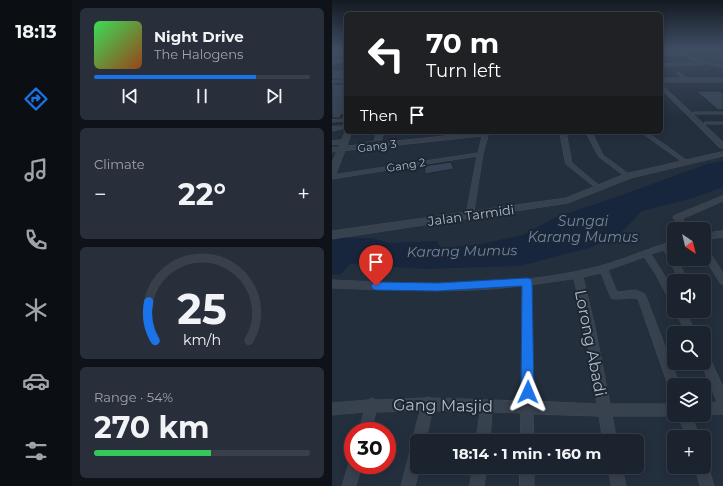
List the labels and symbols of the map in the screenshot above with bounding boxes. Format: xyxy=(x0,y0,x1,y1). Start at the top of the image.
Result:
street label: Gang 3 xyxy=(357,137,397,155)
street label: Gang 2 xyxy=(386,155,426,175)
street label: Jalan Tarmidi xyxy=(426,201,515,229)
water label: Sungai Karang Mumus xyxy=(528,212,638,246)
north arrow xyxy=(667,222,711,266)
water label: Karang Mumus xyxy=(407,241,518,261)
pin xyxy=(359,245,393,286)
street label: Lorong Abadi xyxy=(571,288,610,398)
position arrow xyxy=(507,371,549,413)
street label: Gang Masjid xyxy=(393,395,493,416)
speed limit sign: 30 xyxy=(344,422,396,474)

